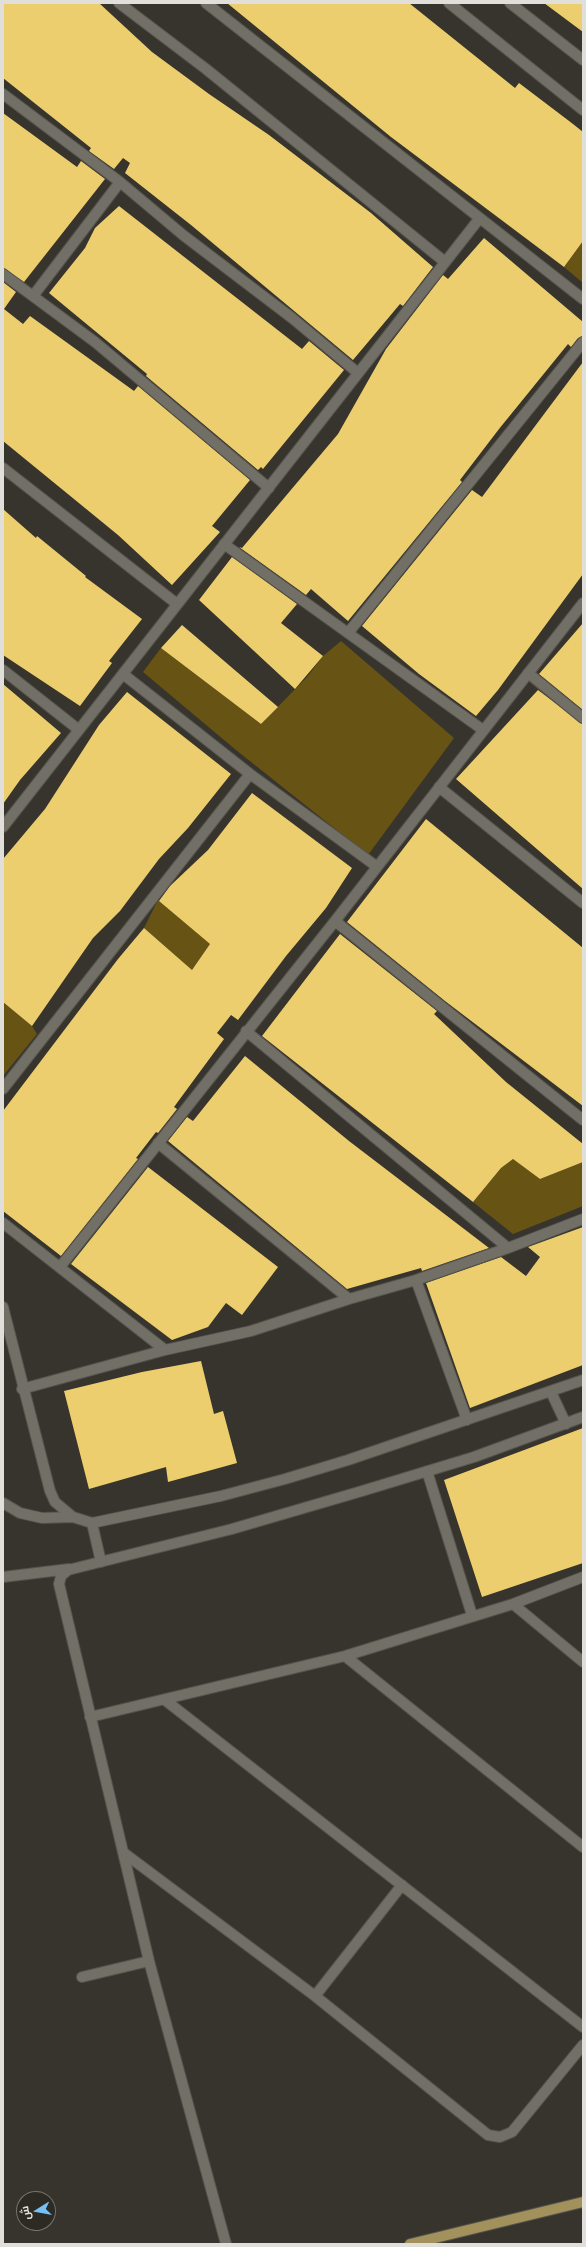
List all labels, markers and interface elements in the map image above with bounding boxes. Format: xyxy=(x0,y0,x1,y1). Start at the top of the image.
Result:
north arrow xyxy=(16,2191,56,2231)
text: ش xyxy=(17,2205,33,2221)

